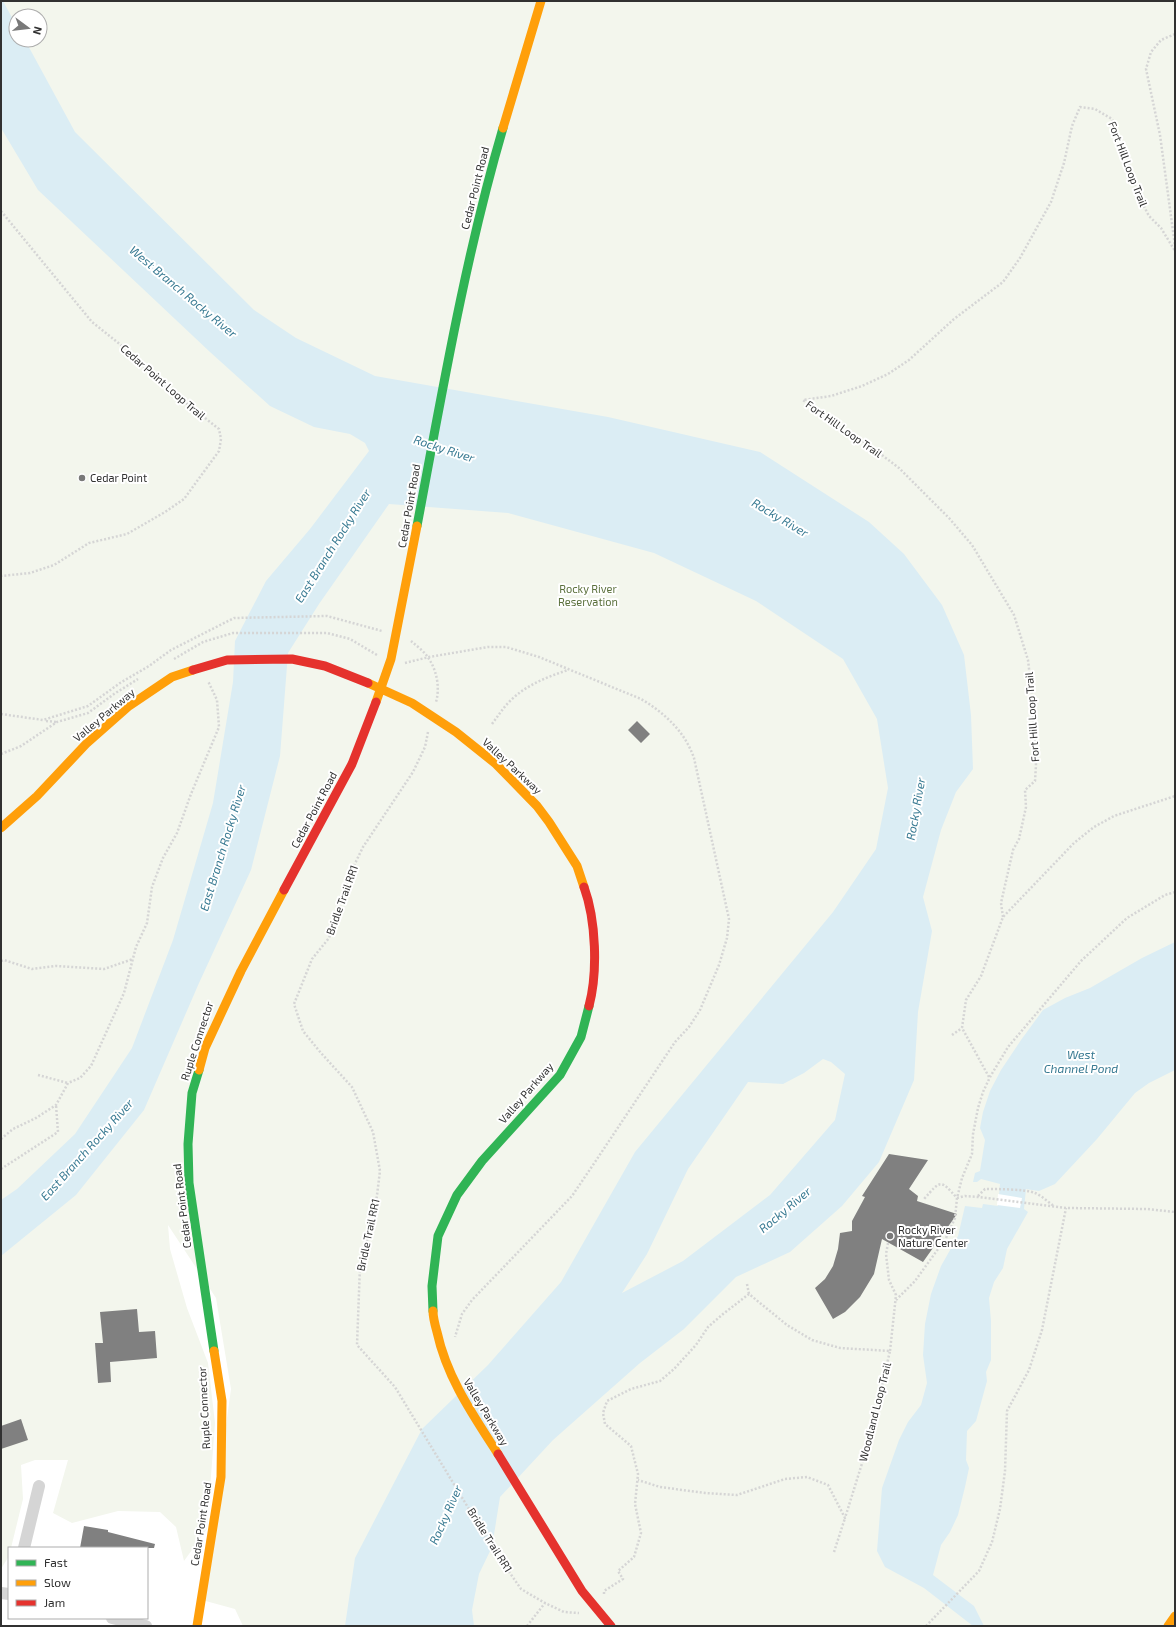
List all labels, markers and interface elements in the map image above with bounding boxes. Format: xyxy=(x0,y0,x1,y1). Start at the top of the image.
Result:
north arrow xyxy=(8,8,48,48)
text: N xyxy=(31,25,45,36)
street label: Fort Hill Loop Trail xyxy=(1106,119,1151,209)
street label: Cedar Point Road xyxy=(458,145,491,231)
water label: West Branch Rocky River xyxy=(127,242,240,341)
street label: Cedar Point Loop Trail xyxy=(118,341,209,422)
street label: Fort Hill Loop Trail xyxy=(804,397,886,460)
water label: Rocky River xyxy=(412,432,477,465)
street label: Cedar Point Road xyxy=(395,463,422,549)
place label: Cedar Point xyxy=(90,471,147,484)
marker: Cedar Point xyxy=(77,473,87,483)
water label: East Branch Rocky River xyxy=(291,486,374,605)
water label: Rocky River xyxy=(749,495,811,540)
park label: Rocky River Reservation xyxy=(558,582,618,608)
street label: Fort Hill Loop Trail xyxy=(1022,671,1041,763)
street label: Valley Parkway xyxy=(70,685,137,744)
street label: Valley Parkway xyxy=(480,735,545,797)
street label: Cedar Point Road xyxy=(288,769,339,850)
water label: Rocky River xyxy=(903,776,928,841)
water label: East Branch Rocky River xyxy=(196,783,249,913)
street label: Bridle Trail RR1 xyxy=(323,863,360,937)
street label: Ruple Connector xyxy=(178,999,216,1082)
water label: West Channel Pond xyxy=(1044,1047,1118,1075)
street label: Valley Parkway xyxy=(496,1060,556,1126)
water label: East Branch Rocky River xyxy=(37,1096,136,1203)
street label: Cedar Point Road xyxy=(170,1163,193,1249)
water label: Rocky River xyxy=(756,1183,814,1236)
street label: Bridle Trail RR1 xyxy=(354,1198,382,1272)
place label: Rocky River Nature Center xyxy=(898,1223,969,1249)
marker: Rocky River Nature Center xyxy=(885,1231,895,1241)
street label: Woodland Loop Trail xyxy=(856,1360,893,1463)
street label: Ruple Connector xyxy=(195,1366,212,1450)
street label: Valley Parkway xyxy=(461,1376,512,1448)
street label: Cedar Point Road xyxy=(187,1481,214,1567)
water label: Rocky River xyxy=(426,1483,465,1547)
street label: Bridle Trail RR1 xyxy=(465,1505,515,1574)
legend xyxy=(8,1547,148,1619)
text: Fast xyxy=(44,1555,68,1569)
text: Slow xyxy=(44,1575,71,1589)
text: Jam xyxy=(44,1595,65,1609)

